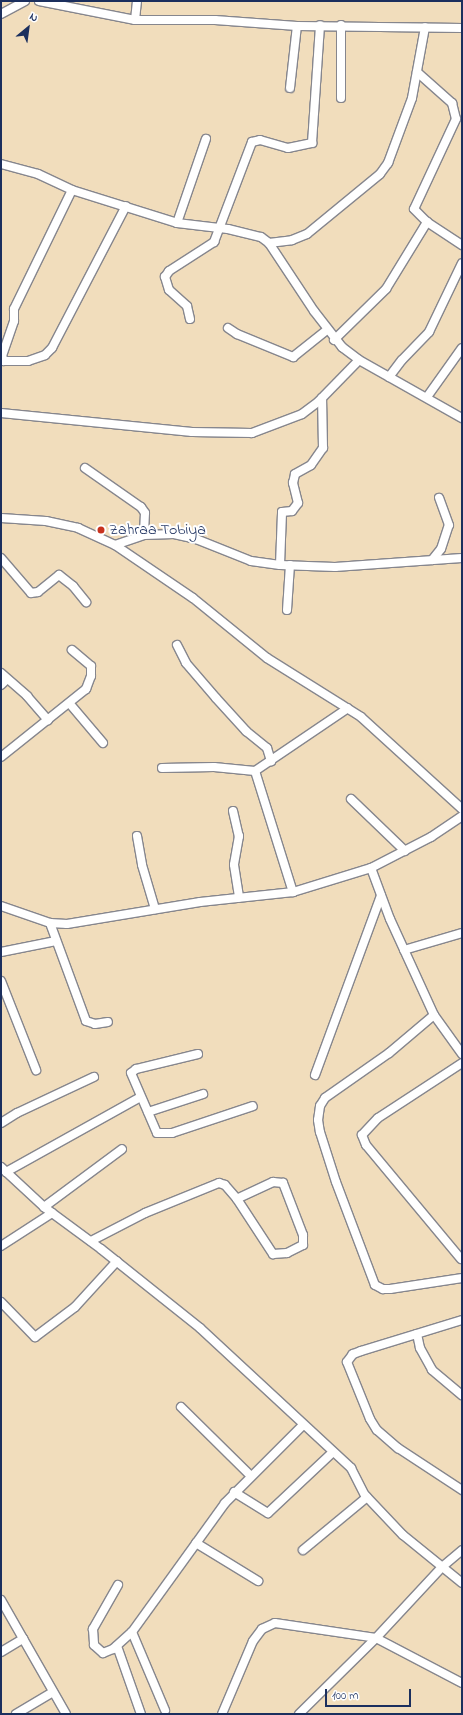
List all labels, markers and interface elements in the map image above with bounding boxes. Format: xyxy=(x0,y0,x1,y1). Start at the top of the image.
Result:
north arrow xyxy=(8,8,48,48)
text: N xyxy=(27,9,41,26)
place label: Zahraa Tobiya xyxy=(109,520,206,540)
marker: Zahraa Tobiya xyxy=(96,525,106,535)
scale bar xyxy=(327,1681,413,1707)
text: 100 m xyxy=(332,1687,359,1705)

